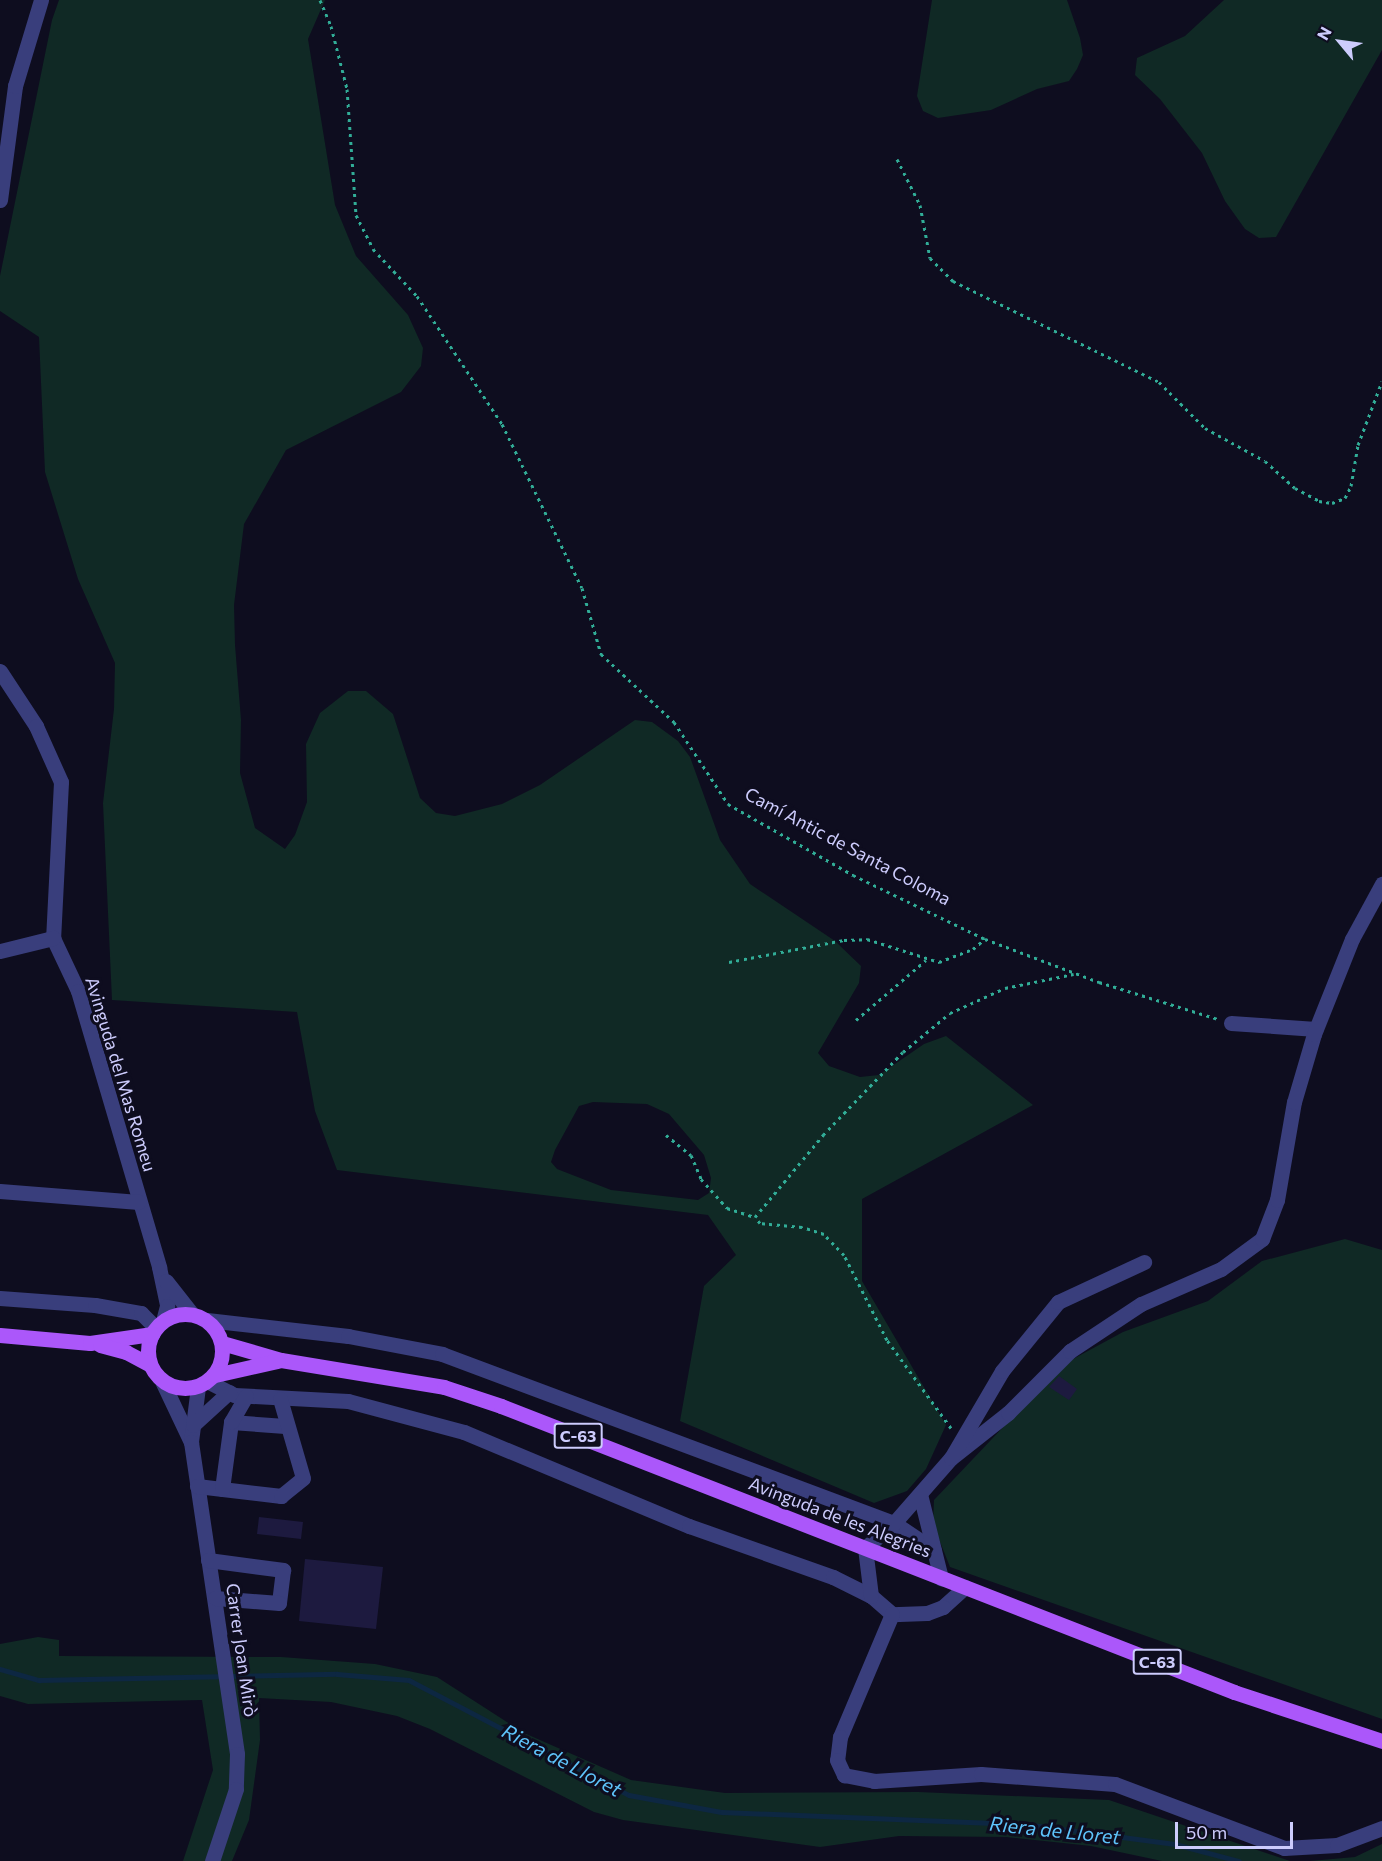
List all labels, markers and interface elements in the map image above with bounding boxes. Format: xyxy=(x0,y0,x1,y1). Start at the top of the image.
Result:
north arrow xyxy=(1310,12,1370,72)
text: N xyxy=(1313,23,1335,43)
street label: Camí Antic de Santa Coloma xyxy=(741,782,955,910)
street label: Avinguda del Mas Romeu xyxy=(81,974,161,1174)
road number: C-63 xyxy=(552,1423,604,1449)
street label: Avinguda de les Alegries xyxy=(746,1472,934,1562)
street label: Carrer Joan Mirò xyxy=(222,1582,262,1718)
road number: C-63 xyxy=(1132,1649,1182,1675)
water label: Riera de Lloret xyxy=(498,1718,626,1802)
scale bar xyxy=(1178,1810,1296,1848)
water label: Riera de Lloret xyxy=(988,1811,1122,1849)
text: 50 m xyxy=(1186,1821,1227,1843)

